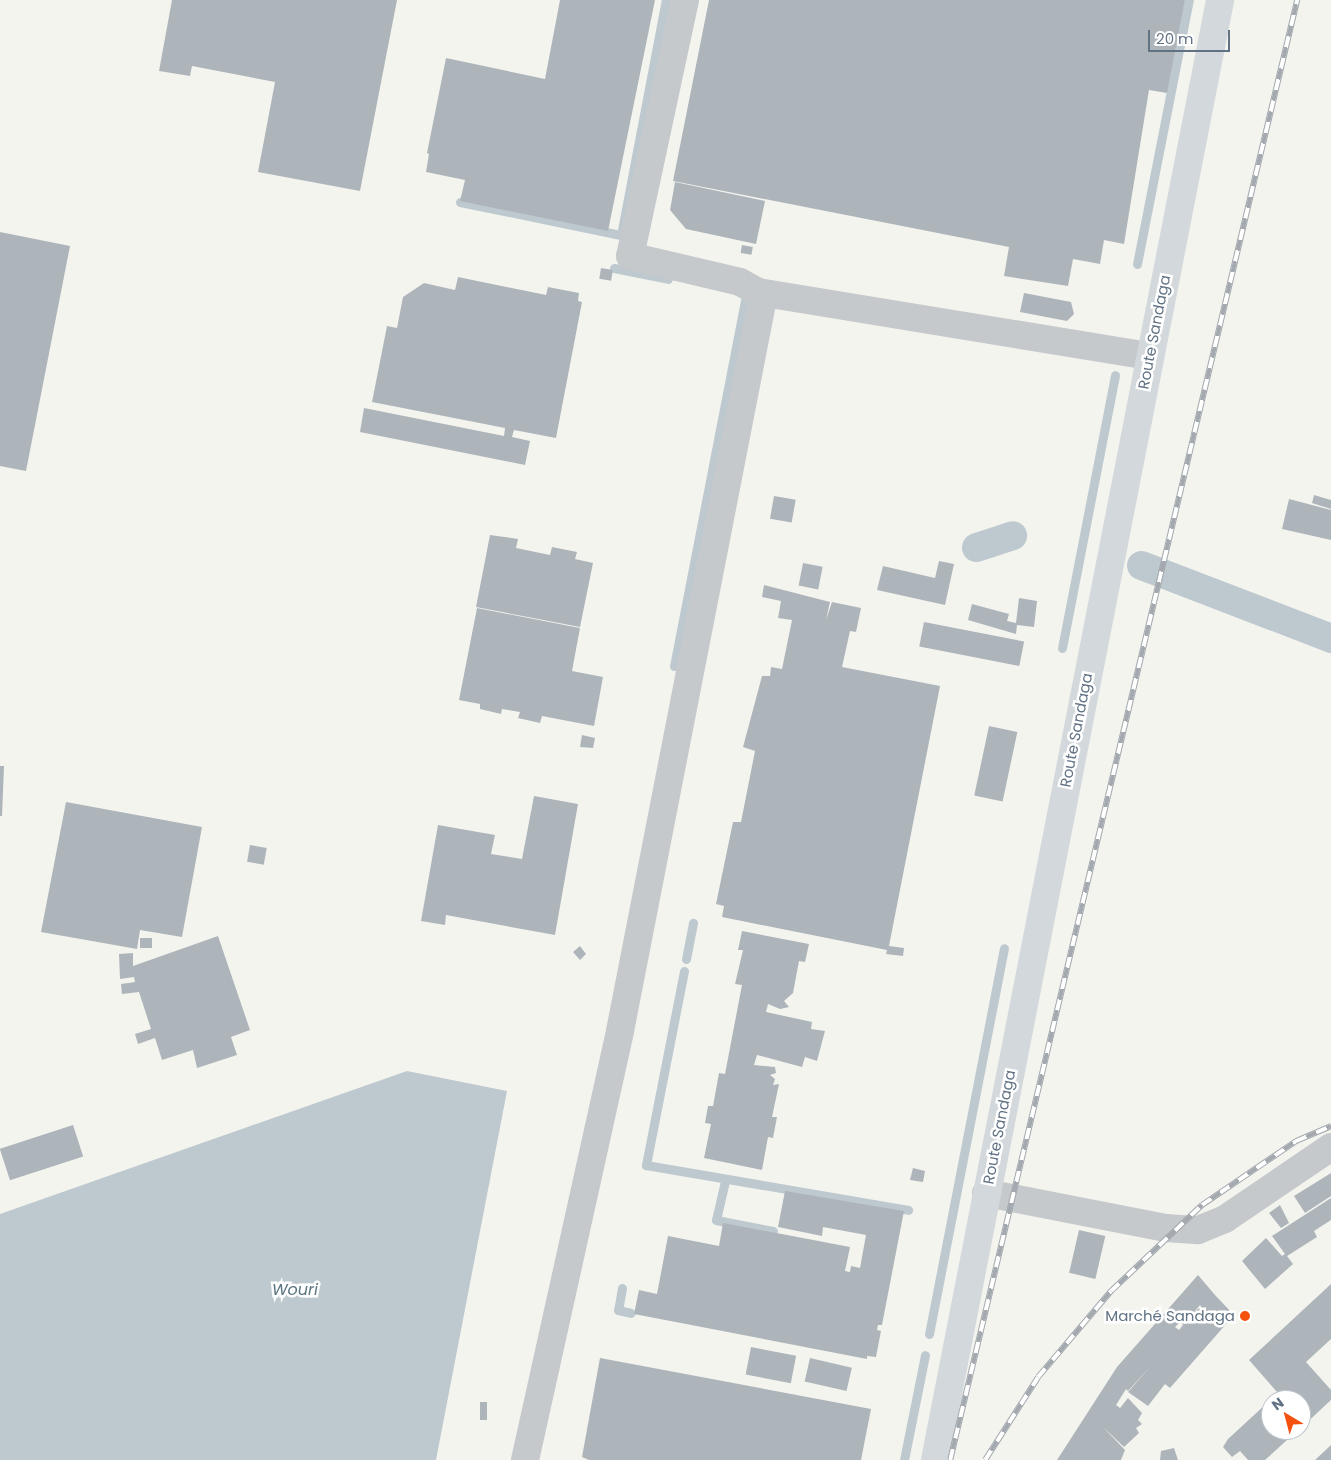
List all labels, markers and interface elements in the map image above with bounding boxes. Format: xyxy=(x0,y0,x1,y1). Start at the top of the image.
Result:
scale bar xyxy=(1151,20,1234,52)
text: 20 m xyxy=(1156,28,1194,49)
street label: Route Sandaga xyxy=(1134,273,1174,391)
street label: Route Sandaga xyxy=(1056,671,1096,789)
street label: Route Sandaga xyxy=(979,1068,1019,1186)
water label: Wouri xyxy=(272,1280,318,1300)
place label: Marché Sandaga xyxy=(1105,1307,1235,1325)
marker: Marché Sandaga xyxy=(1239,1310,1251,1322)
north arrow xyxy=(1261,1390,1311,1440)
text: N xyxy=(1267,1393,1288,1415)

